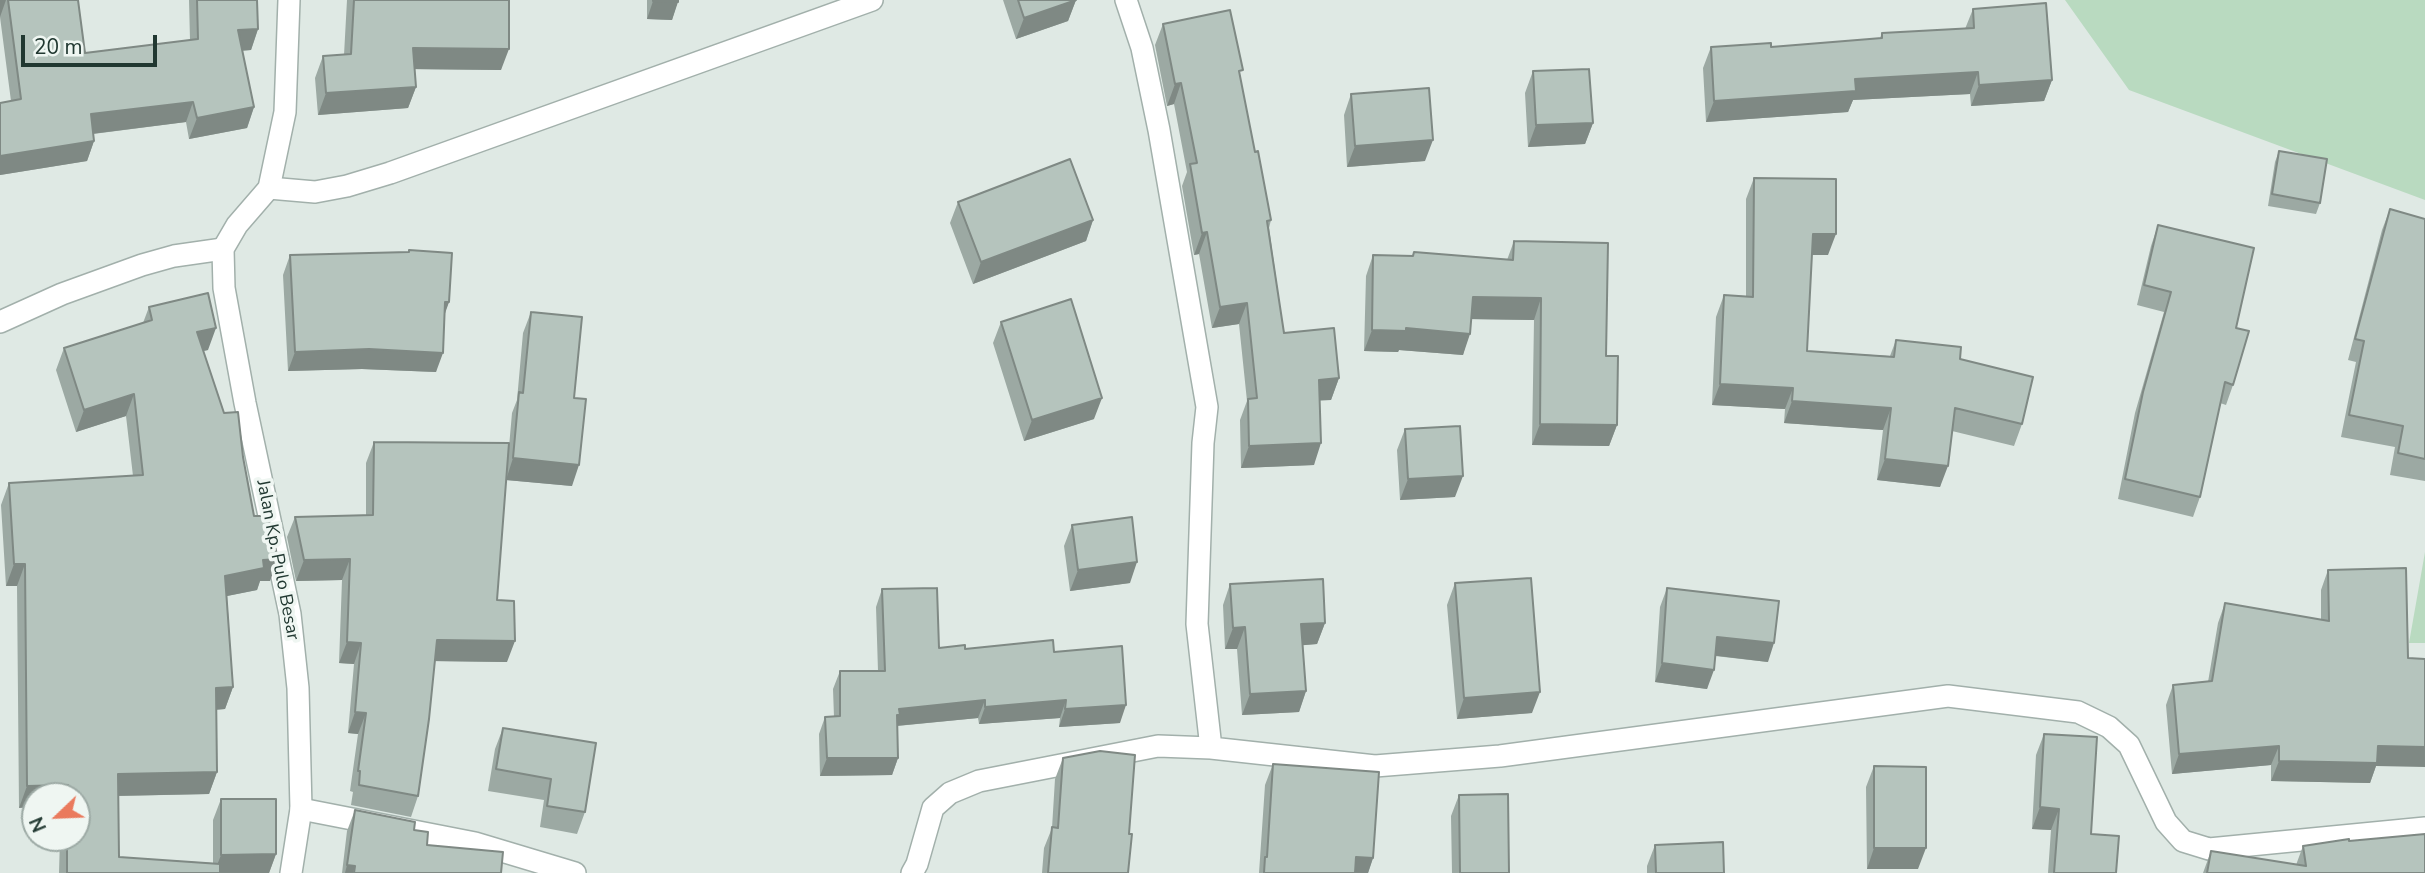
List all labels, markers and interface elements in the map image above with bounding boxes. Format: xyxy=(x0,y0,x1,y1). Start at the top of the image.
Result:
scale bar xyxy=(24,21,161,65)
text: 20 m xyxy=(34,33,83,61)
street label: Jalan Kp. Pulo Besar xyxy=(251,478,303,642)
north arrow xyxy=(21,782,91,852)
text: N xyxy=(24,813,53,836)

